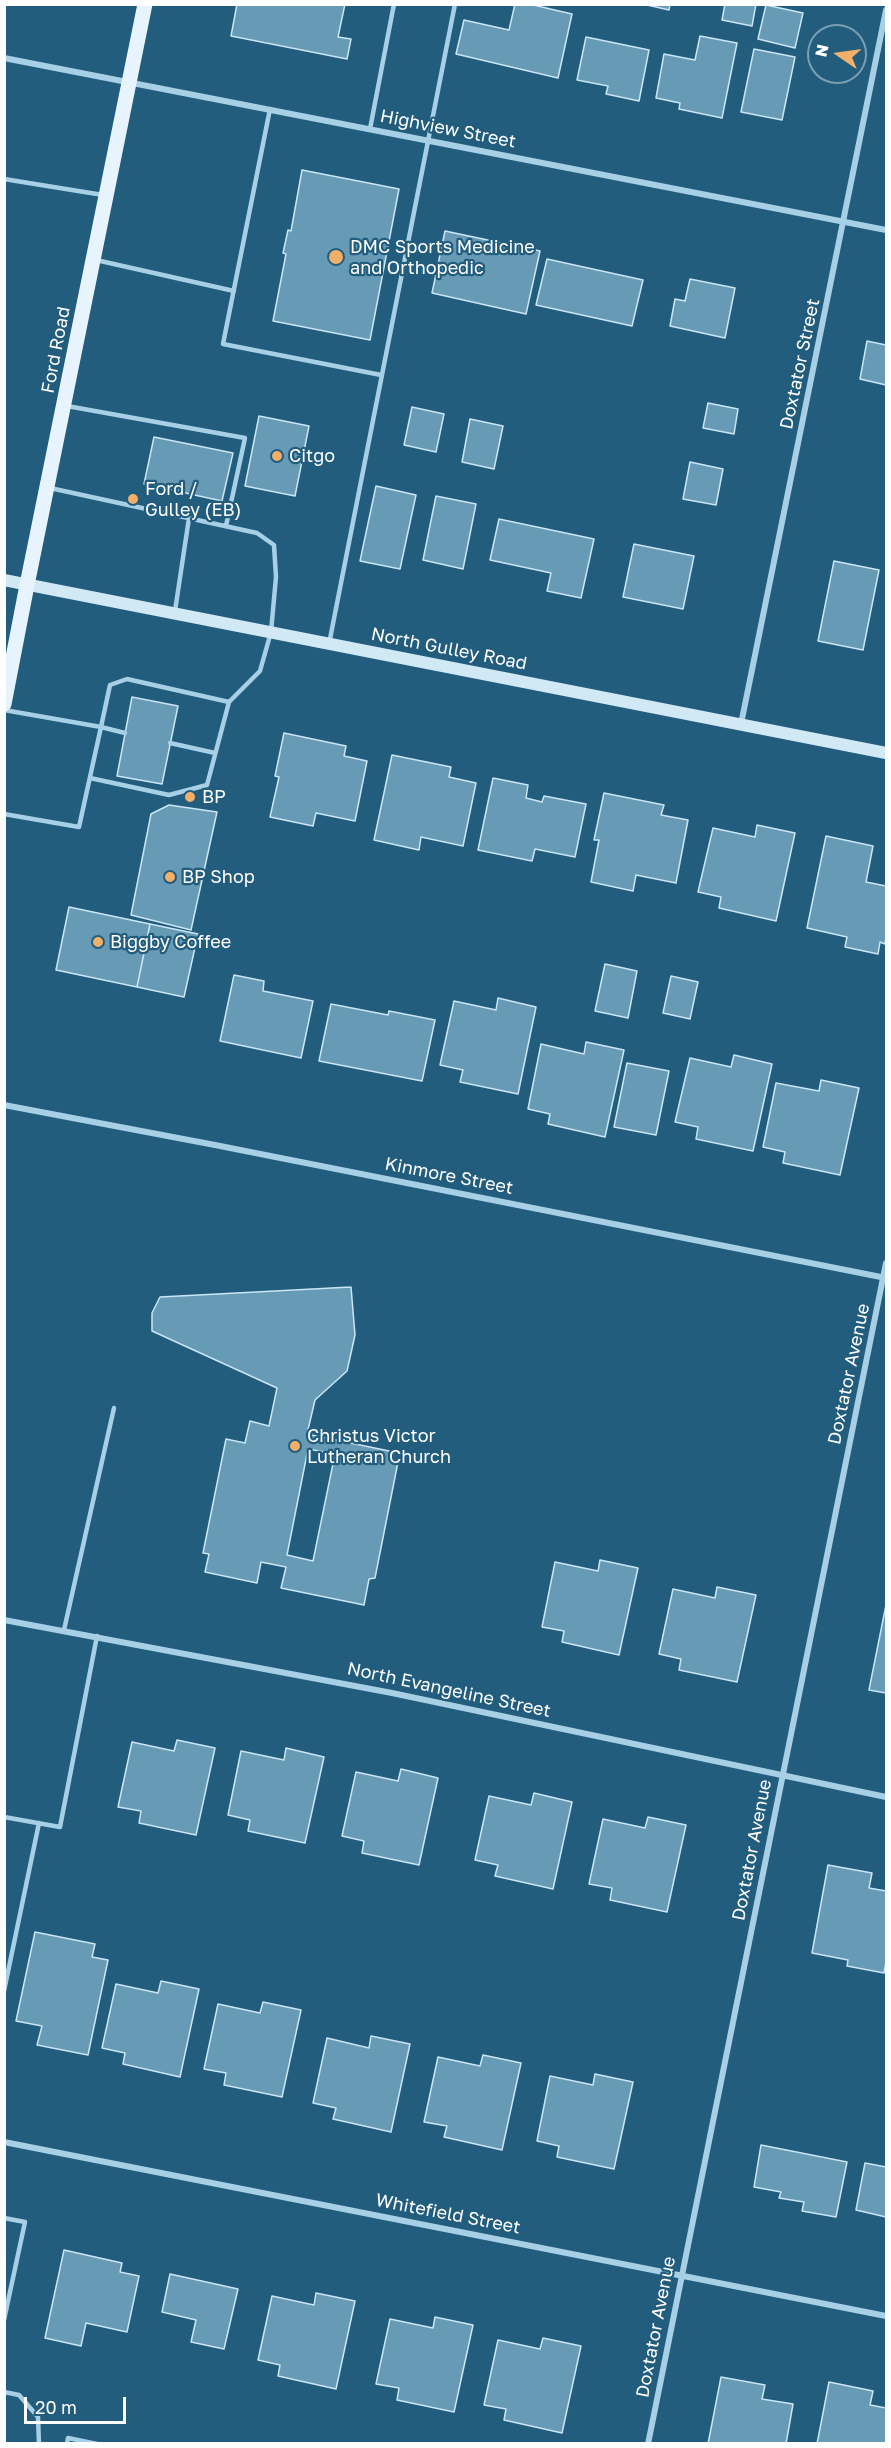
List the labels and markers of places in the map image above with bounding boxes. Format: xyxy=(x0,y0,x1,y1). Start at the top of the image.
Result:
place label: DMC Sports Medicine and Orthopedic xyxy=(350,236,535,278)
marker: DMC Sports Medicine and Orthopedic xyxy=(327,248,345,266)
place label: Citgo xyxy=(289,445,335,467)
marker: Citgo xyxy=(270,449,284,463)
place label: Ford / Gulley (EB) xyxy=(145,478,241,520)
marker: Ford / Gulley (EB) xyxy=(126,492,140,506)
place label: BP xyxy=(202,786,226,808)
marker: BP xyxy=(183,790,197,804)
place label: BP Shop xyxy=(182,866,255,888)
marker: BP Shop xyxy=(163,870,177,884)
place label: Biggby Coffee xyxy=(110,931,231,953)
marker: Biggby Coffee xyxy=(91,935,105,949)
place label: Christus Victor Lutheran Church xyxy=(307,1425,451,1468)
marker: Christus Victor Lutheran Church xyxy=(288,1439,302,1453)

